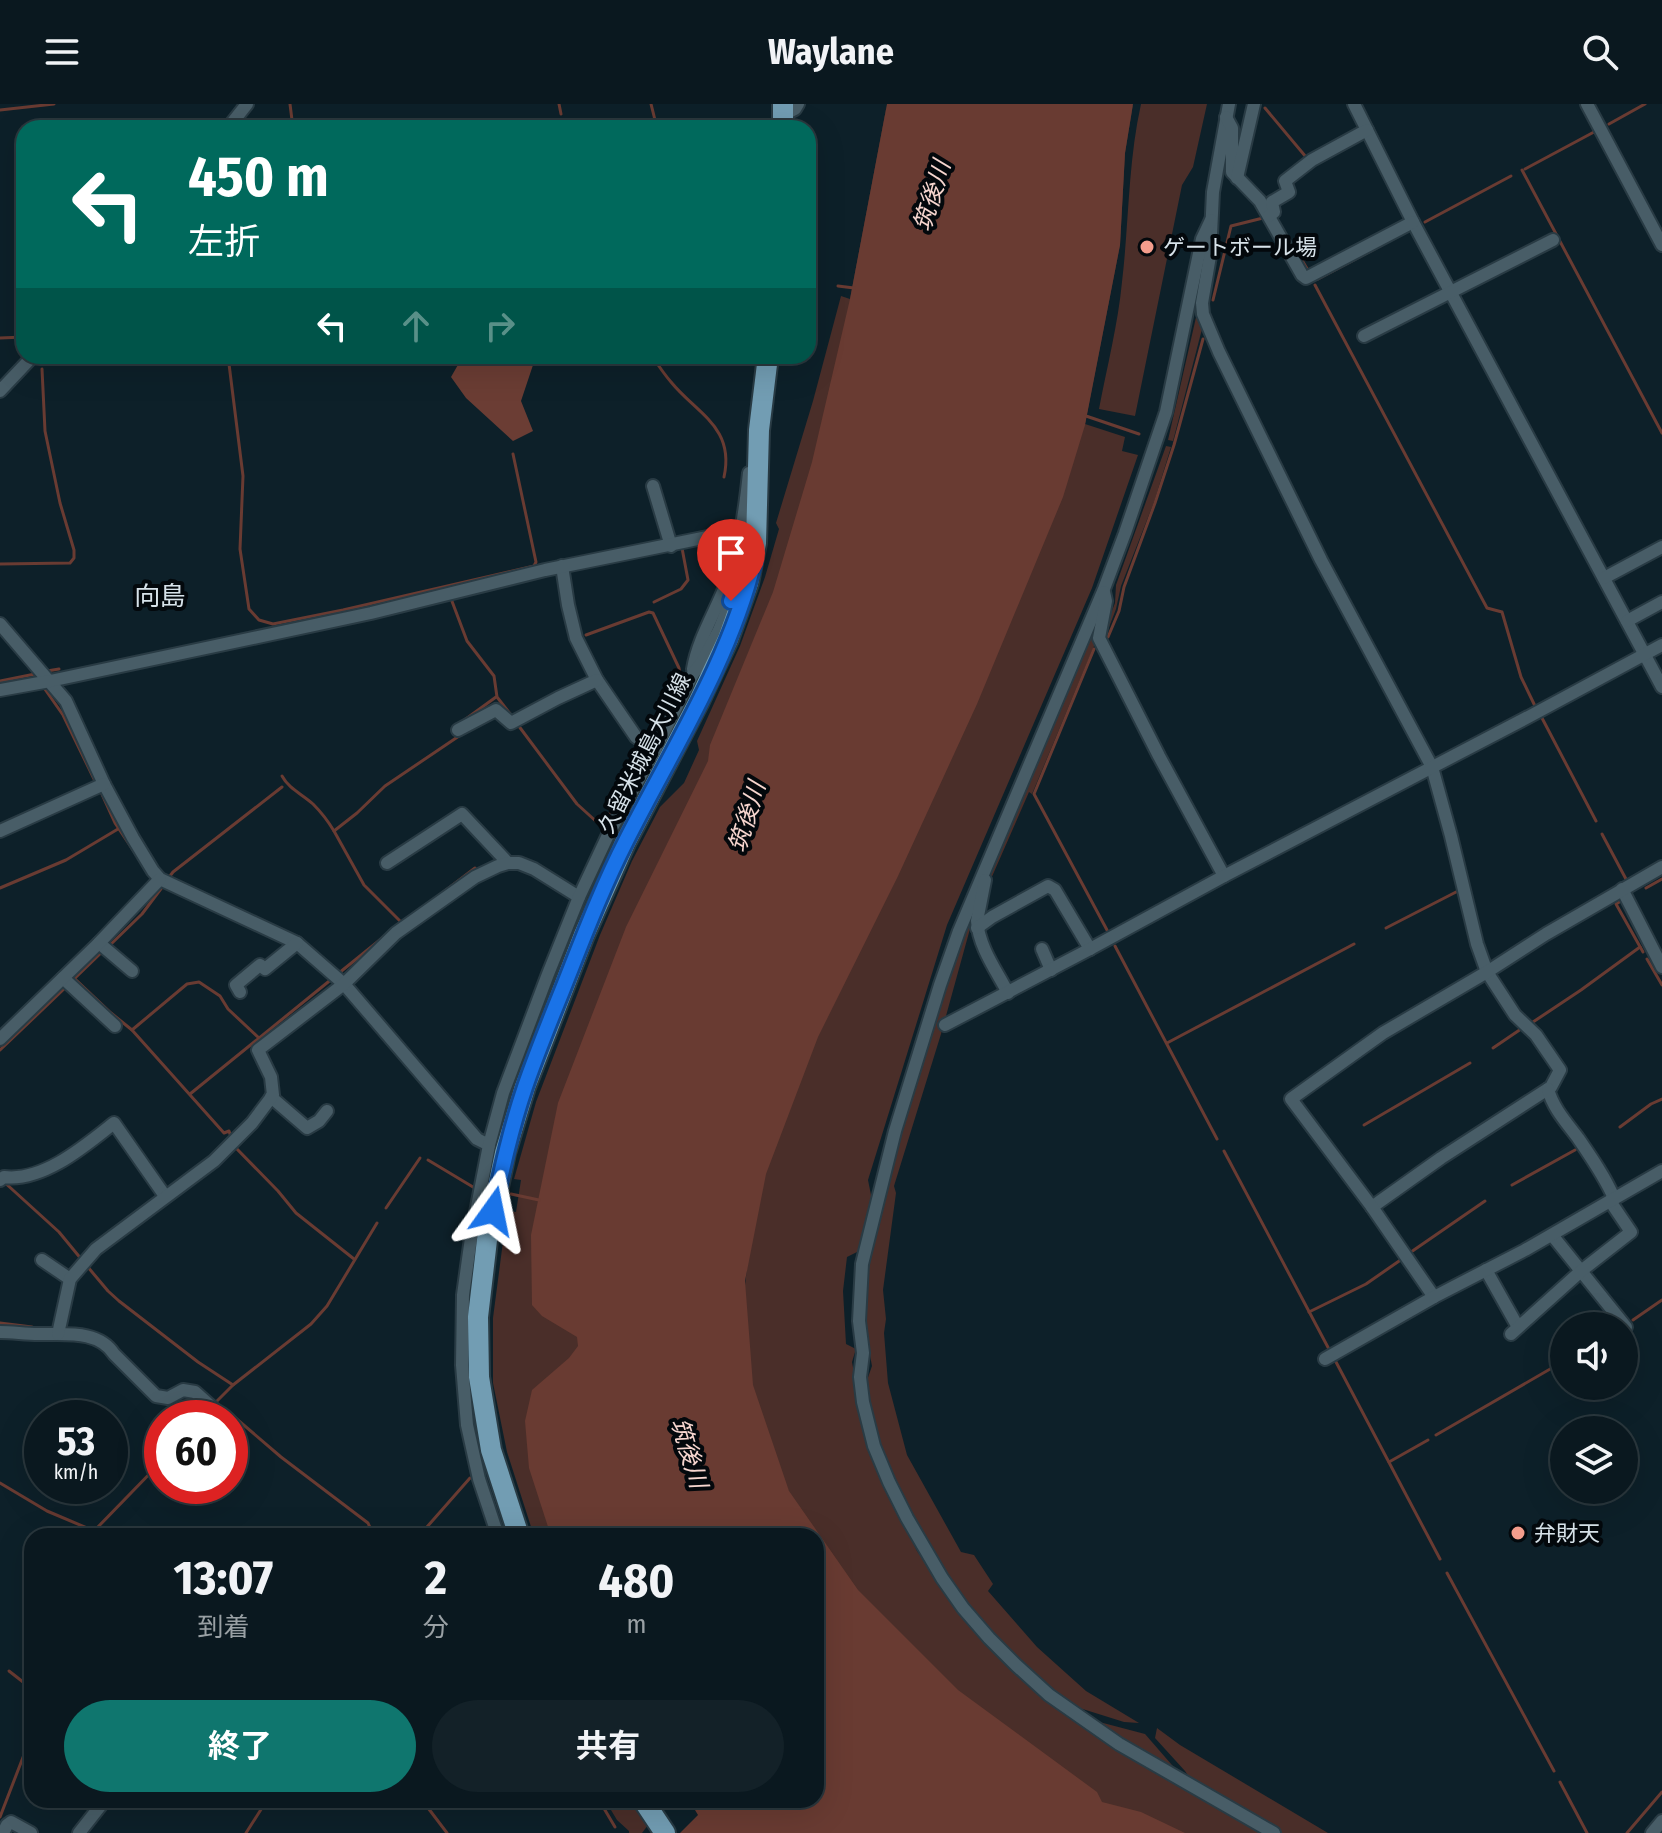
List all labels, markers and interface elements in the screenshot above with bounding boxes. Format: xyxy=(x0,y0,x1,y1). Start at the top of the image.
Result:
icon: menu xyxy=(40,30,84,74)
text: Waylane xyxy=(768,30,894,74)
icon: search xyxy=(1578,30,1622,74)
text: 450 m xyxy=(188,144,329,211)
icon: left xyxy=(56,152,160,256)
water label: 筑後川 xyxy=(908,155,957,235)
text: 左折 xyxy=(188,220,260,264)
place label: ゲートボール場 xyxy=(1163,234,1317,261)
marker: ゲートボール場 xyxy=(1138,238,1156,256)
icon: left xyxy=(310,304,354,348)
icon: ahead xyxy=(394,304,438,348)
icon: right xyxy=(478,304,522,348)
pin xyxy=(697,519,765,601)
icon: arrive xyxy=(709,531,753,575)
district label: 向島 xyxy=(134,581,186,612)
street label: 久留米城島大川線 xyxy=(592,669,696,838)
water label: 筑後川 xyxy=(723,776,772,856)
position arrow xyxy=(451,1169,535,1253)
map controls xyxy=(1550,1312,1638,1504)
button: sound xyxy=(1550,1312,1638,1400)
speed limit sign: 60 xyxy=(144,1400,248,1504)
water label: 筑後川 xyxy=(665,1414,714,1494)
button: layers xyxy=(1550,1416,1638,1504)
text: 53 xyxy=(57,1418,95,1466)
text: km/h xyxy=(54,1460,98,1484)
place label: 弁財天 xyxy=(1534,1520,1600,1547)
marker: 弁財天 xyxy=(1509,1524,1527,1542)
text: 13:07 xyxy=(173,1549,273,1607)
text: 2 xyxy=(425,1549,447,1607)
text: 480 xyxy=(598,1552,675,1610)
text: m xyxy=(626,1609,646,1640)
text: 到着 xyxy=(197,1612,249,1643)
text: 分 xyxy=(423,1612,449,1643)
button: 終了 xyxy=(64,1700,416,1792)
button: 共有 xyxy=(432,1700,784,1792)

